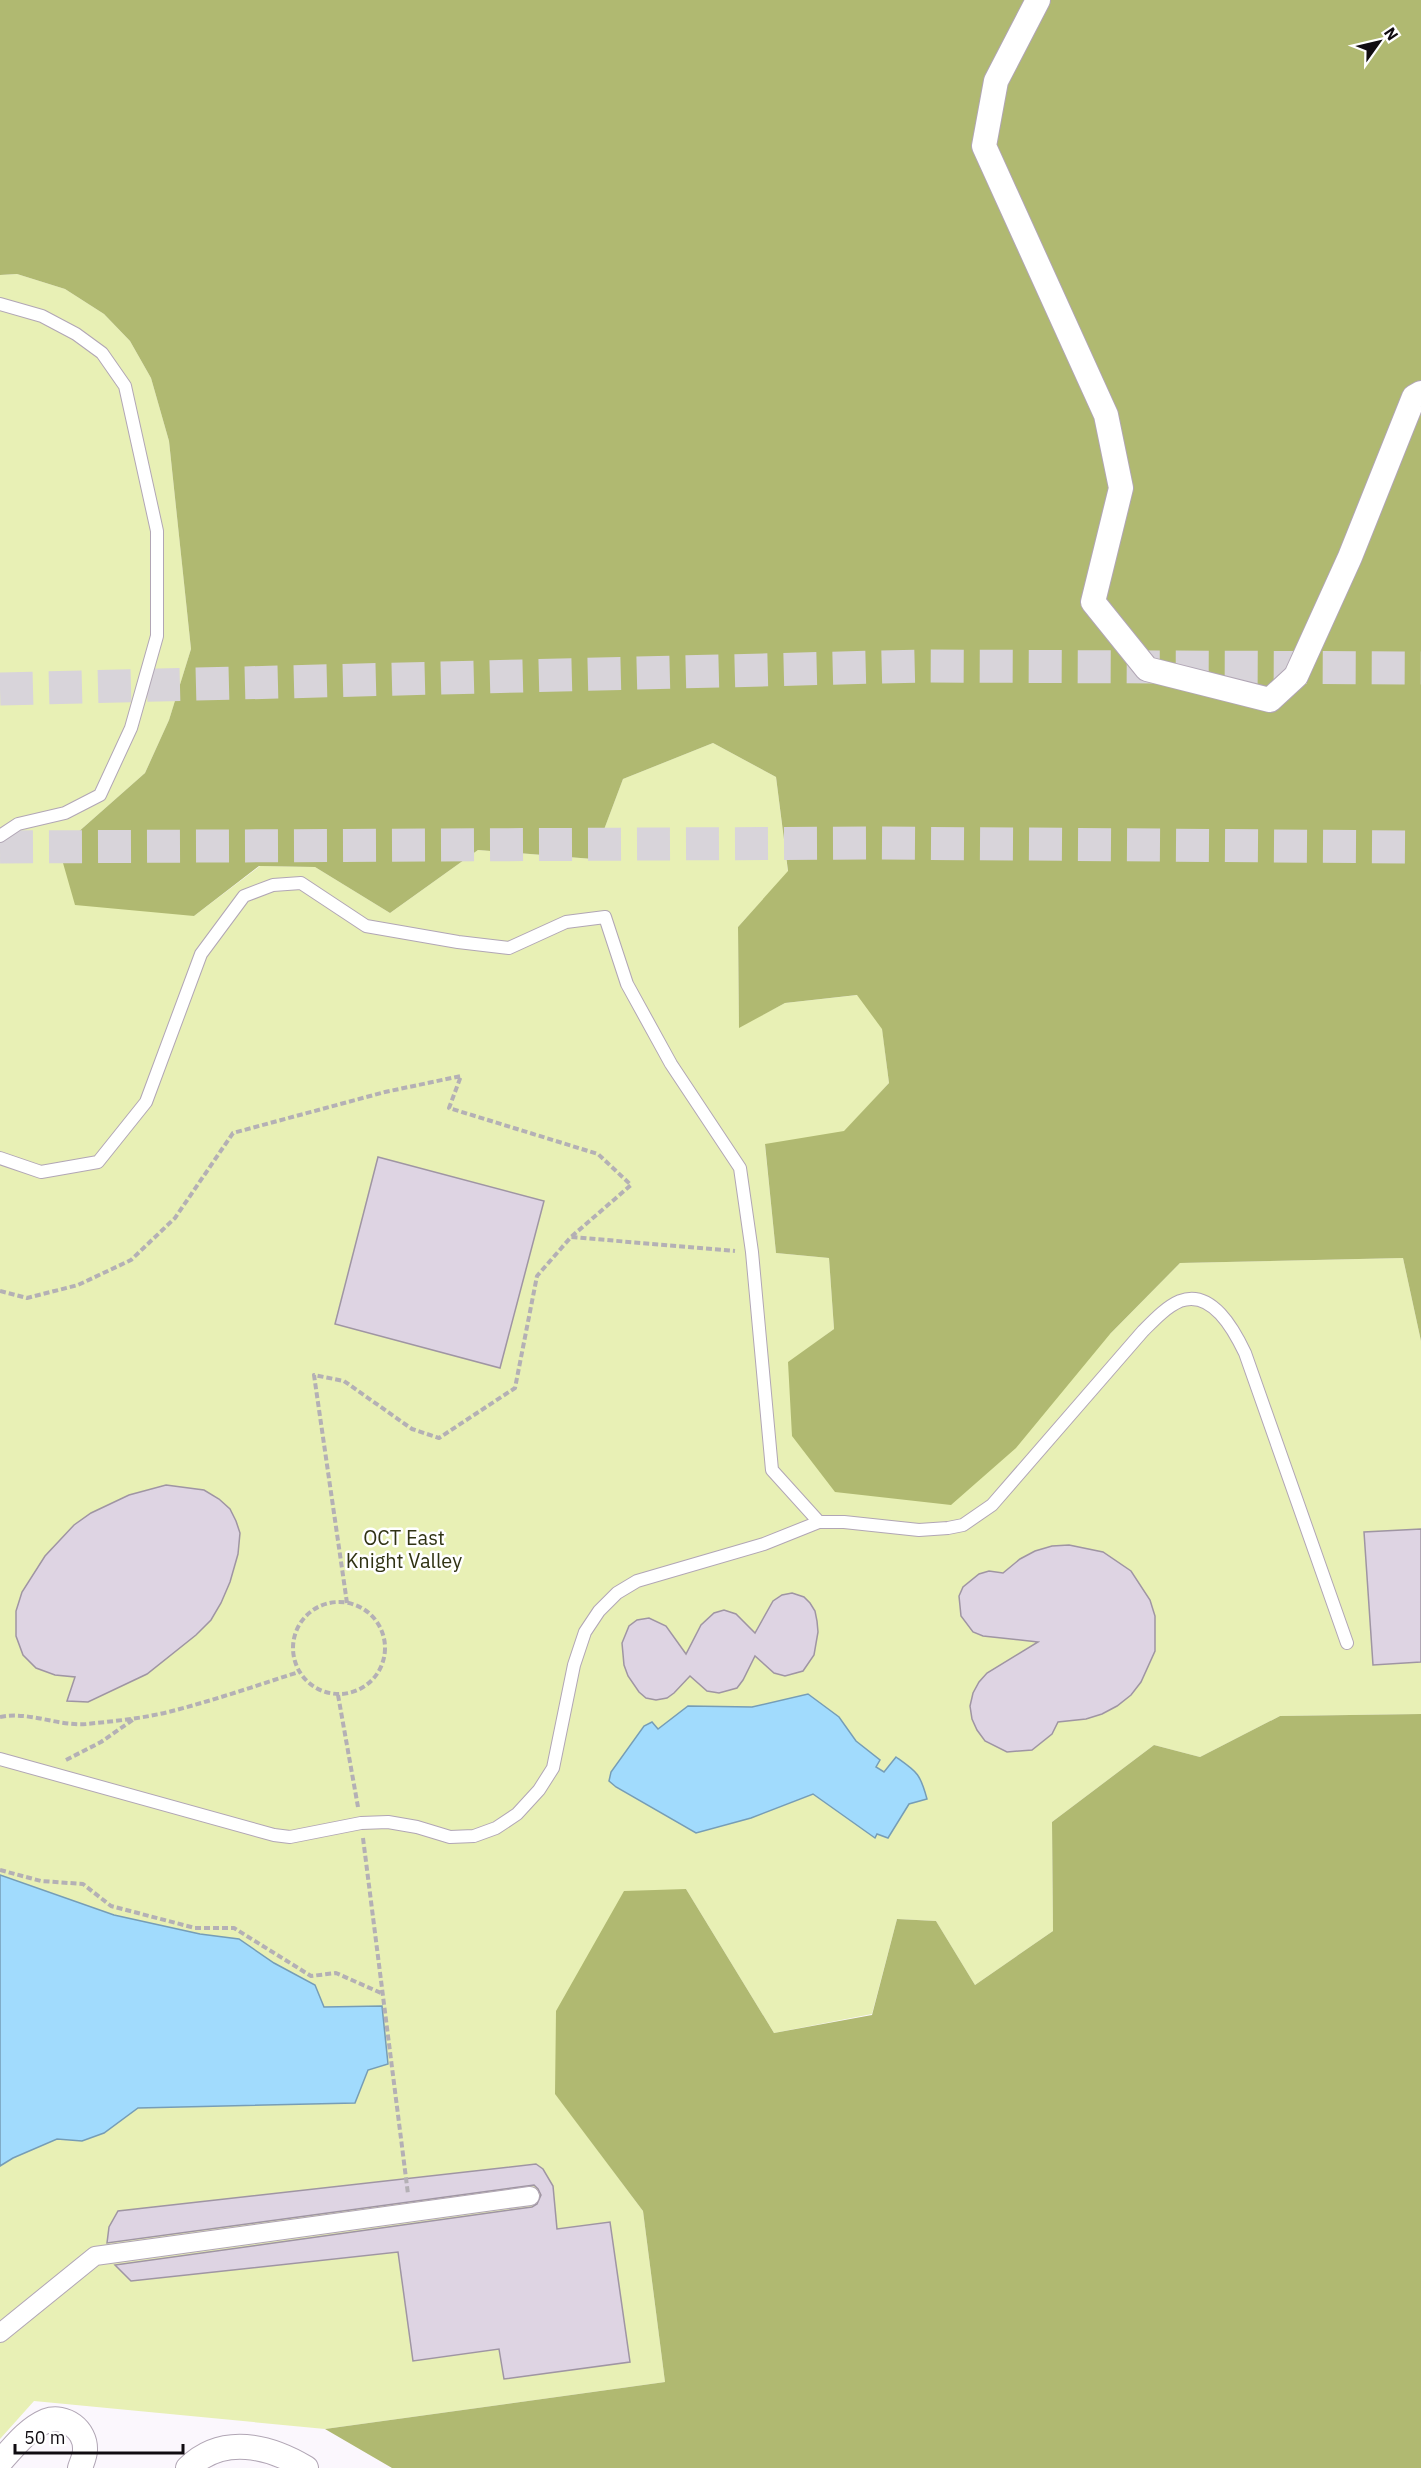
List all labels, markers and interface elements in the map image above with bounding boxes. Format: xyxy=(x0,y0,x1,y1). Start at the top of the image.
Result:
north arrow xyxy=(1349,12,1409,72)
text: N xyxy=(1380,23,1403,44)
park label: OCT East Knight Valley xyxy=(346,1524,462,1574)
scale bar xyxy=(15,2417,183,2455)
text: 50 m xyxy=(24,2426,66,2449)

